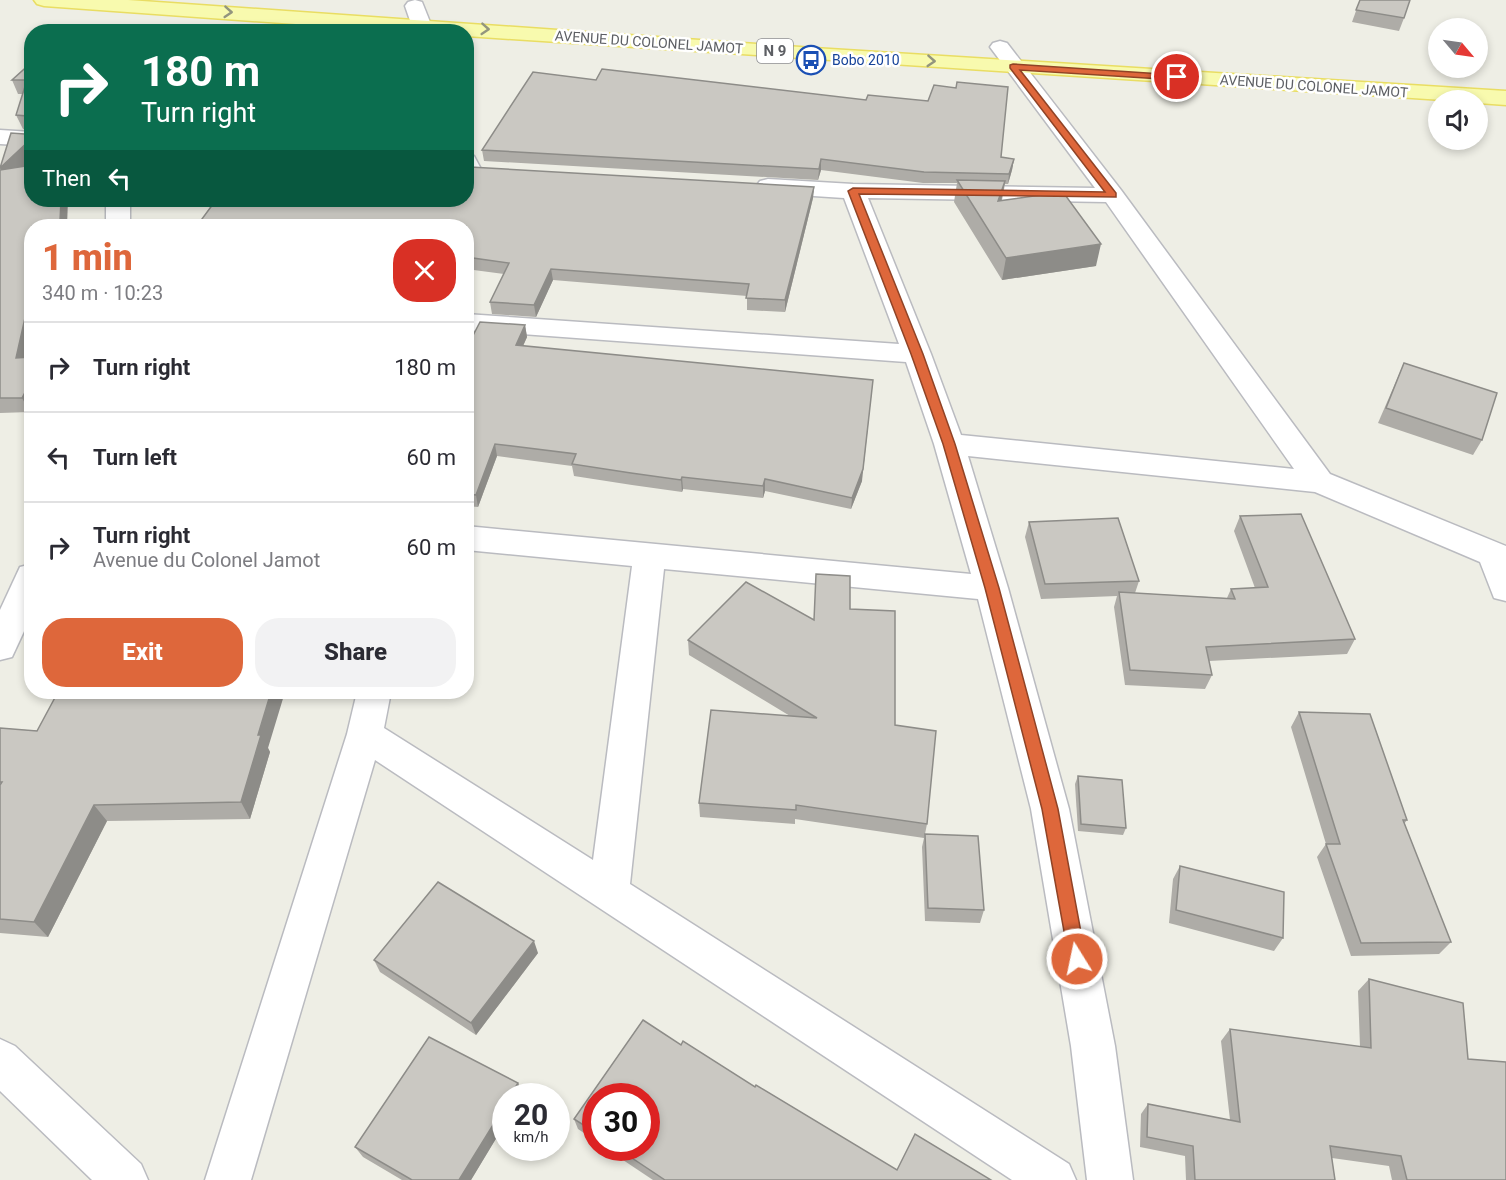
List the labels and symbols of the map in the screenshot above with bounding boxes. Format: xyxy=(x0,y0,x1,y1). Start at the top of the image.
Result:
one-way arrow xyxy=(223,5,232,18)
north arrow xyxy=(1428,18,1488,78)
one-way arrow xyxy=(481,23,490,36)
street label: AVENUE DU COLONEL JAMOT xyxy=(554,27,744,57)
road number: N 9 xyxy=(757,39,793,63)
bus stop icon: Bobo 2010 xyxy=(795,44,827,76)
pin xyxy=(1151,51,1202,102)
place label: Bobo 2010 xyxy=(832,52,900,68)
one-way arrow xyxy=(927,55,936,68)
street label: AVENUE DU COLONEL JAMOT xyxy=(1219,71,1409,101)
position arrow xyxy=(1045,927,1109,991)
speed limit sign: 30 xyxy=(582,1083,660,1161)

